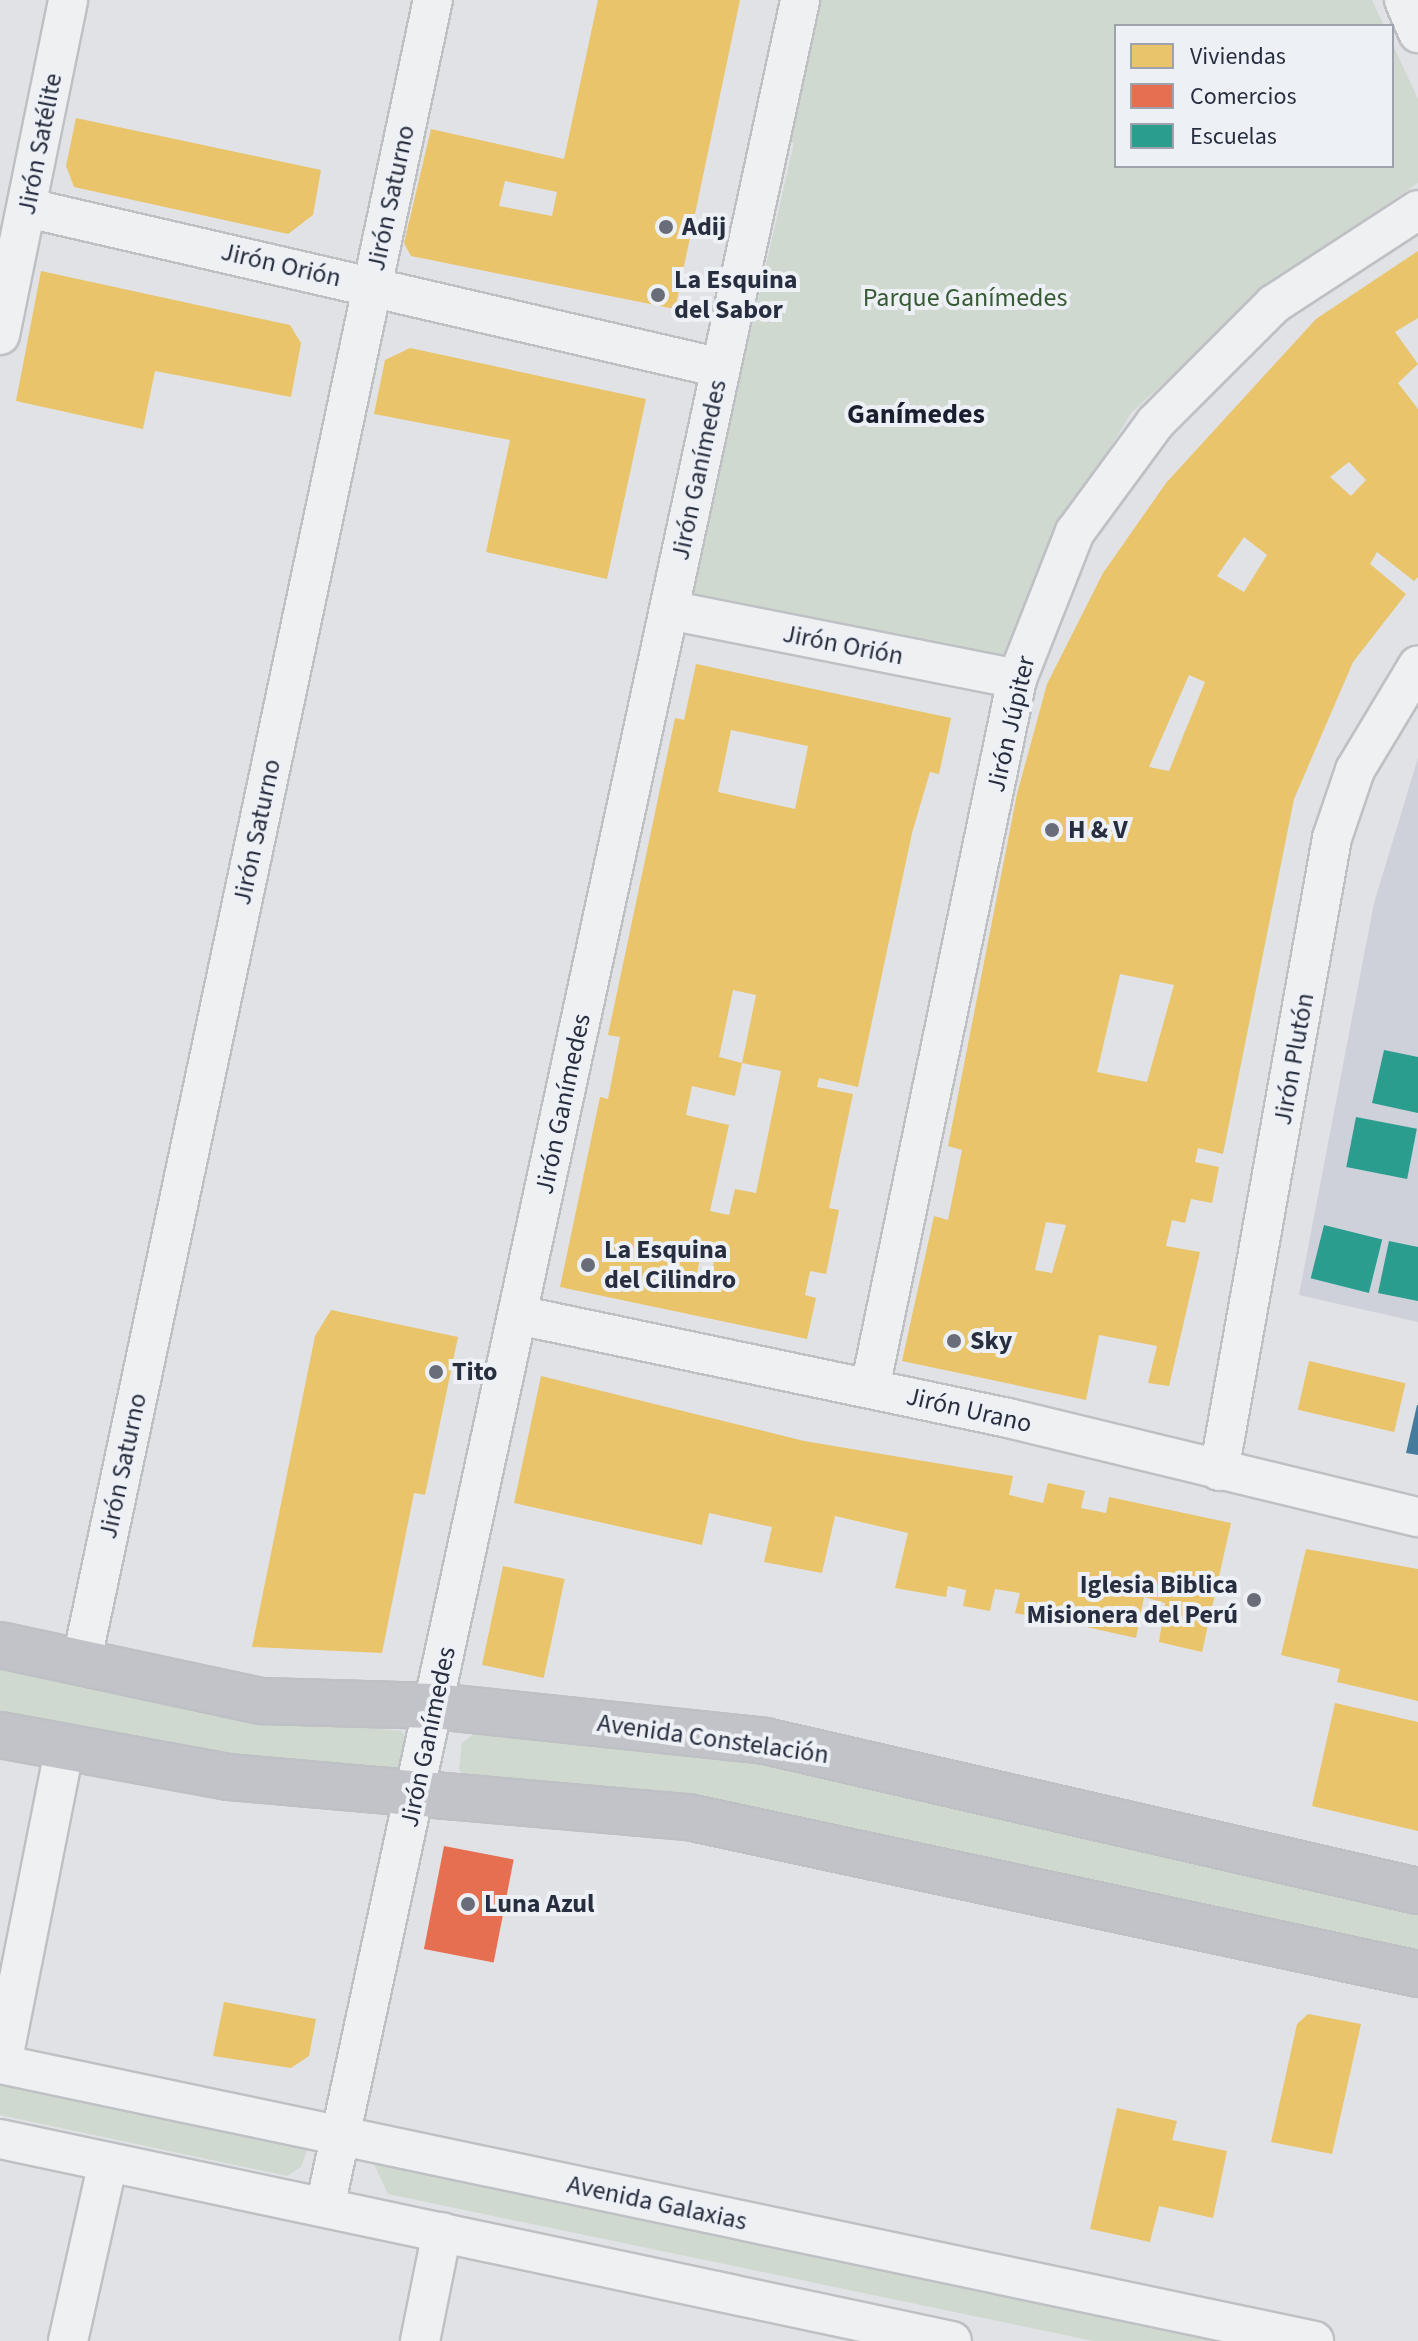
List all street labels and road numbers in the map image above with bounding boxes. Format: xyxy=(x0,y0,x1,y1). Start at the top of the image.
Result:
street label: Jirón Satélite xyxy=(11,71,69,217)
street label: Jirón Saturno xyxy=(360,122,422,274)
street label: Jirón Orión xyxy=(218,236,344,294)
street label: Jirón Ganímedes xyxy=(665,377,733,563)
street label: Jirón Orión xyxy=(780,618,906,672)
street label: Jirón Júpiter xyxy=(980,653,1042,795)
street label: Jirón Saturno xyxy=(226,756,288,908)
street label: Jirón Plutón xyxy=(1267,991,1321,1127)
street label: Jirón Ganímedes xyxy=(529,1011,597,1197)
street label: Jirón Urano xyxy=(903,1380,1035,1440)
street label: Jirón Saturno xyxy=(92,1390,154,1542)
street label: Jirón Ganímedes xyxy=(394,1644,462,1830)
street label: Avenida Constelación xyxy=(595,1707,831,1771)
street label: Avenida Galaxias xyxy=(564,2169,750,2237)

